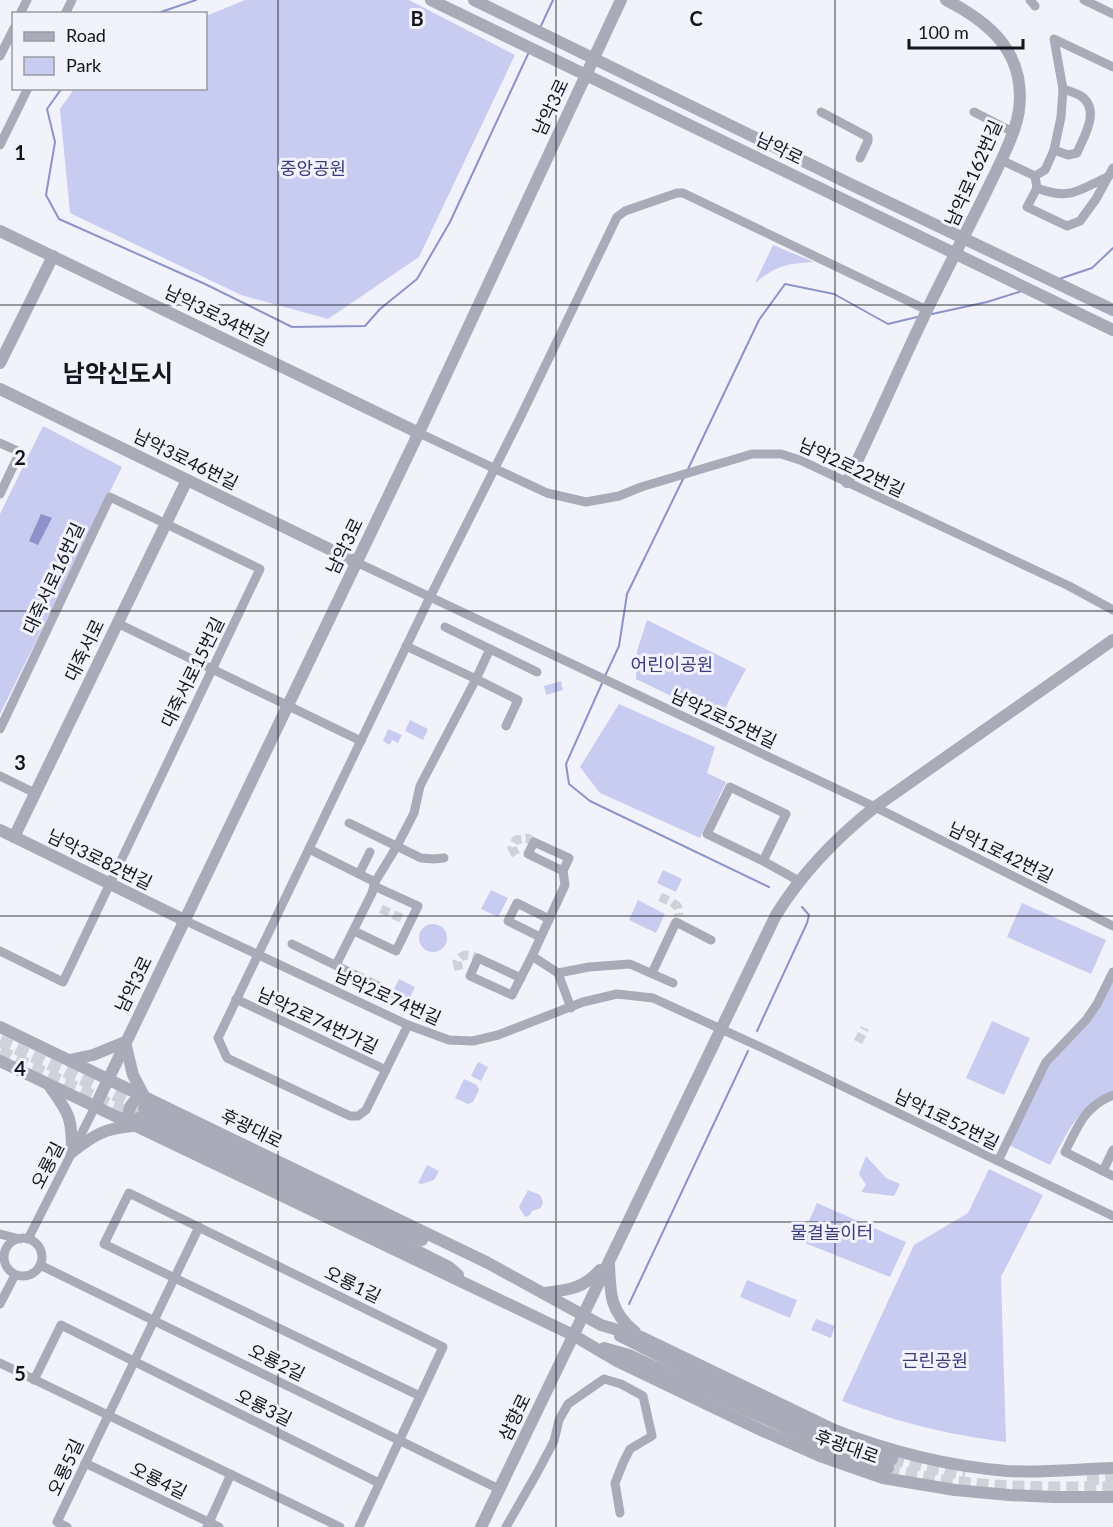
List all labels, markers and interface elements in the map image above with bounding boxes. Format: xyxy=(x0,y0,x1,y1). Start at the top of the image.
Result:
text: B xyxy=(410,6,424,30)
text: C xyxy=(689,6,703,30)
legend xyxy=(12,12,207,90)
scale bar xyxy=(909,12,1023,50)
text: 100 m xyxy=(918,21,969,43)
text: Road xyxy=(66,24,106,46)
text: Park xyxy=(66,54,102,76)
street label: 남악3로 xyxy=(527,75,573,139)
street label: 남악로162번길 xyxy=(940,116,1006,230)
street label: 남악로 xyxy=(753,127,807,169)
text: 1 xyxy=(14,140,26,164)
park label: 중앙공원 xyxy=(280,157,346,179)
street label: 남악3로34번길 xyxy=(161,280,273,350)
district label: 남악신도시 xyxy=(63,358,173,387)
street label: 남악3로46번길 xyxy=(130,424,242,494)
street label: 남악2로22번길 xyxy=(796,433,908,501)
text: 2 xyxy=(14,445,26,469)
street label: 남악3로 xyxy=(321,514,367,578)
street label: 대죽서로16번길 xyxy=(18,519,88,637)
street label: 대죽서로15번길 xyxy=(156,613,228,731)
street label: 대죽서로 xyxy=(60,615,108,685)
park label: 어린이공원 xyxy=(631,653,713,675)
street label: 남악2로52번길 xyxy=(668,684,780,752)
text: 3 xyxy=(14,750,26,774)
street label: 남악1로42번길 xyxy=(945,817,1057,887)
street label: 남악3로82번길 xyxy=(44,824,156,894)
street label: 남악3로 xyxy=(110,952,156,1016)
street label: 남악2로74번길 xyxy=(331,963,445,1029)
street label: 남악2로74번가길 xyxy=(254,982,382,1058)
text: 4 xyxy=(14,1056,26,1080)
street label: 남악1로52번길 xyxy=(891,1084,1003,1154)
street label: 후광대로 xyxy=(217,1104,287,1152)
street label: 오룡길 xyxy=(26,1138,68,1192)
park label: 물결놀이터 xyxy=(791,1221,873,1243)
street label: 오룡1길 xyxy=(321,1261,385,1307)
street label: 오룡2길 xyxy=(245,1339,309,1385)
park label: 근린공원 xyxy=(902,1349,968,1371)
text: 5 xyxy=(14,1361,26,1385)
street label: 오룡3길 xyxy=(232,1384,296,1430)
street label: 삼향로 xyxy=(493,1390,535,1444)
street label: 후광대로 xyxy=(812,1424,882,1468)
street label: 오룡5길 xyxy=(42,1435,88,1499)
street label: 오룡4길 xyxy=(127,1457,191,1503)

